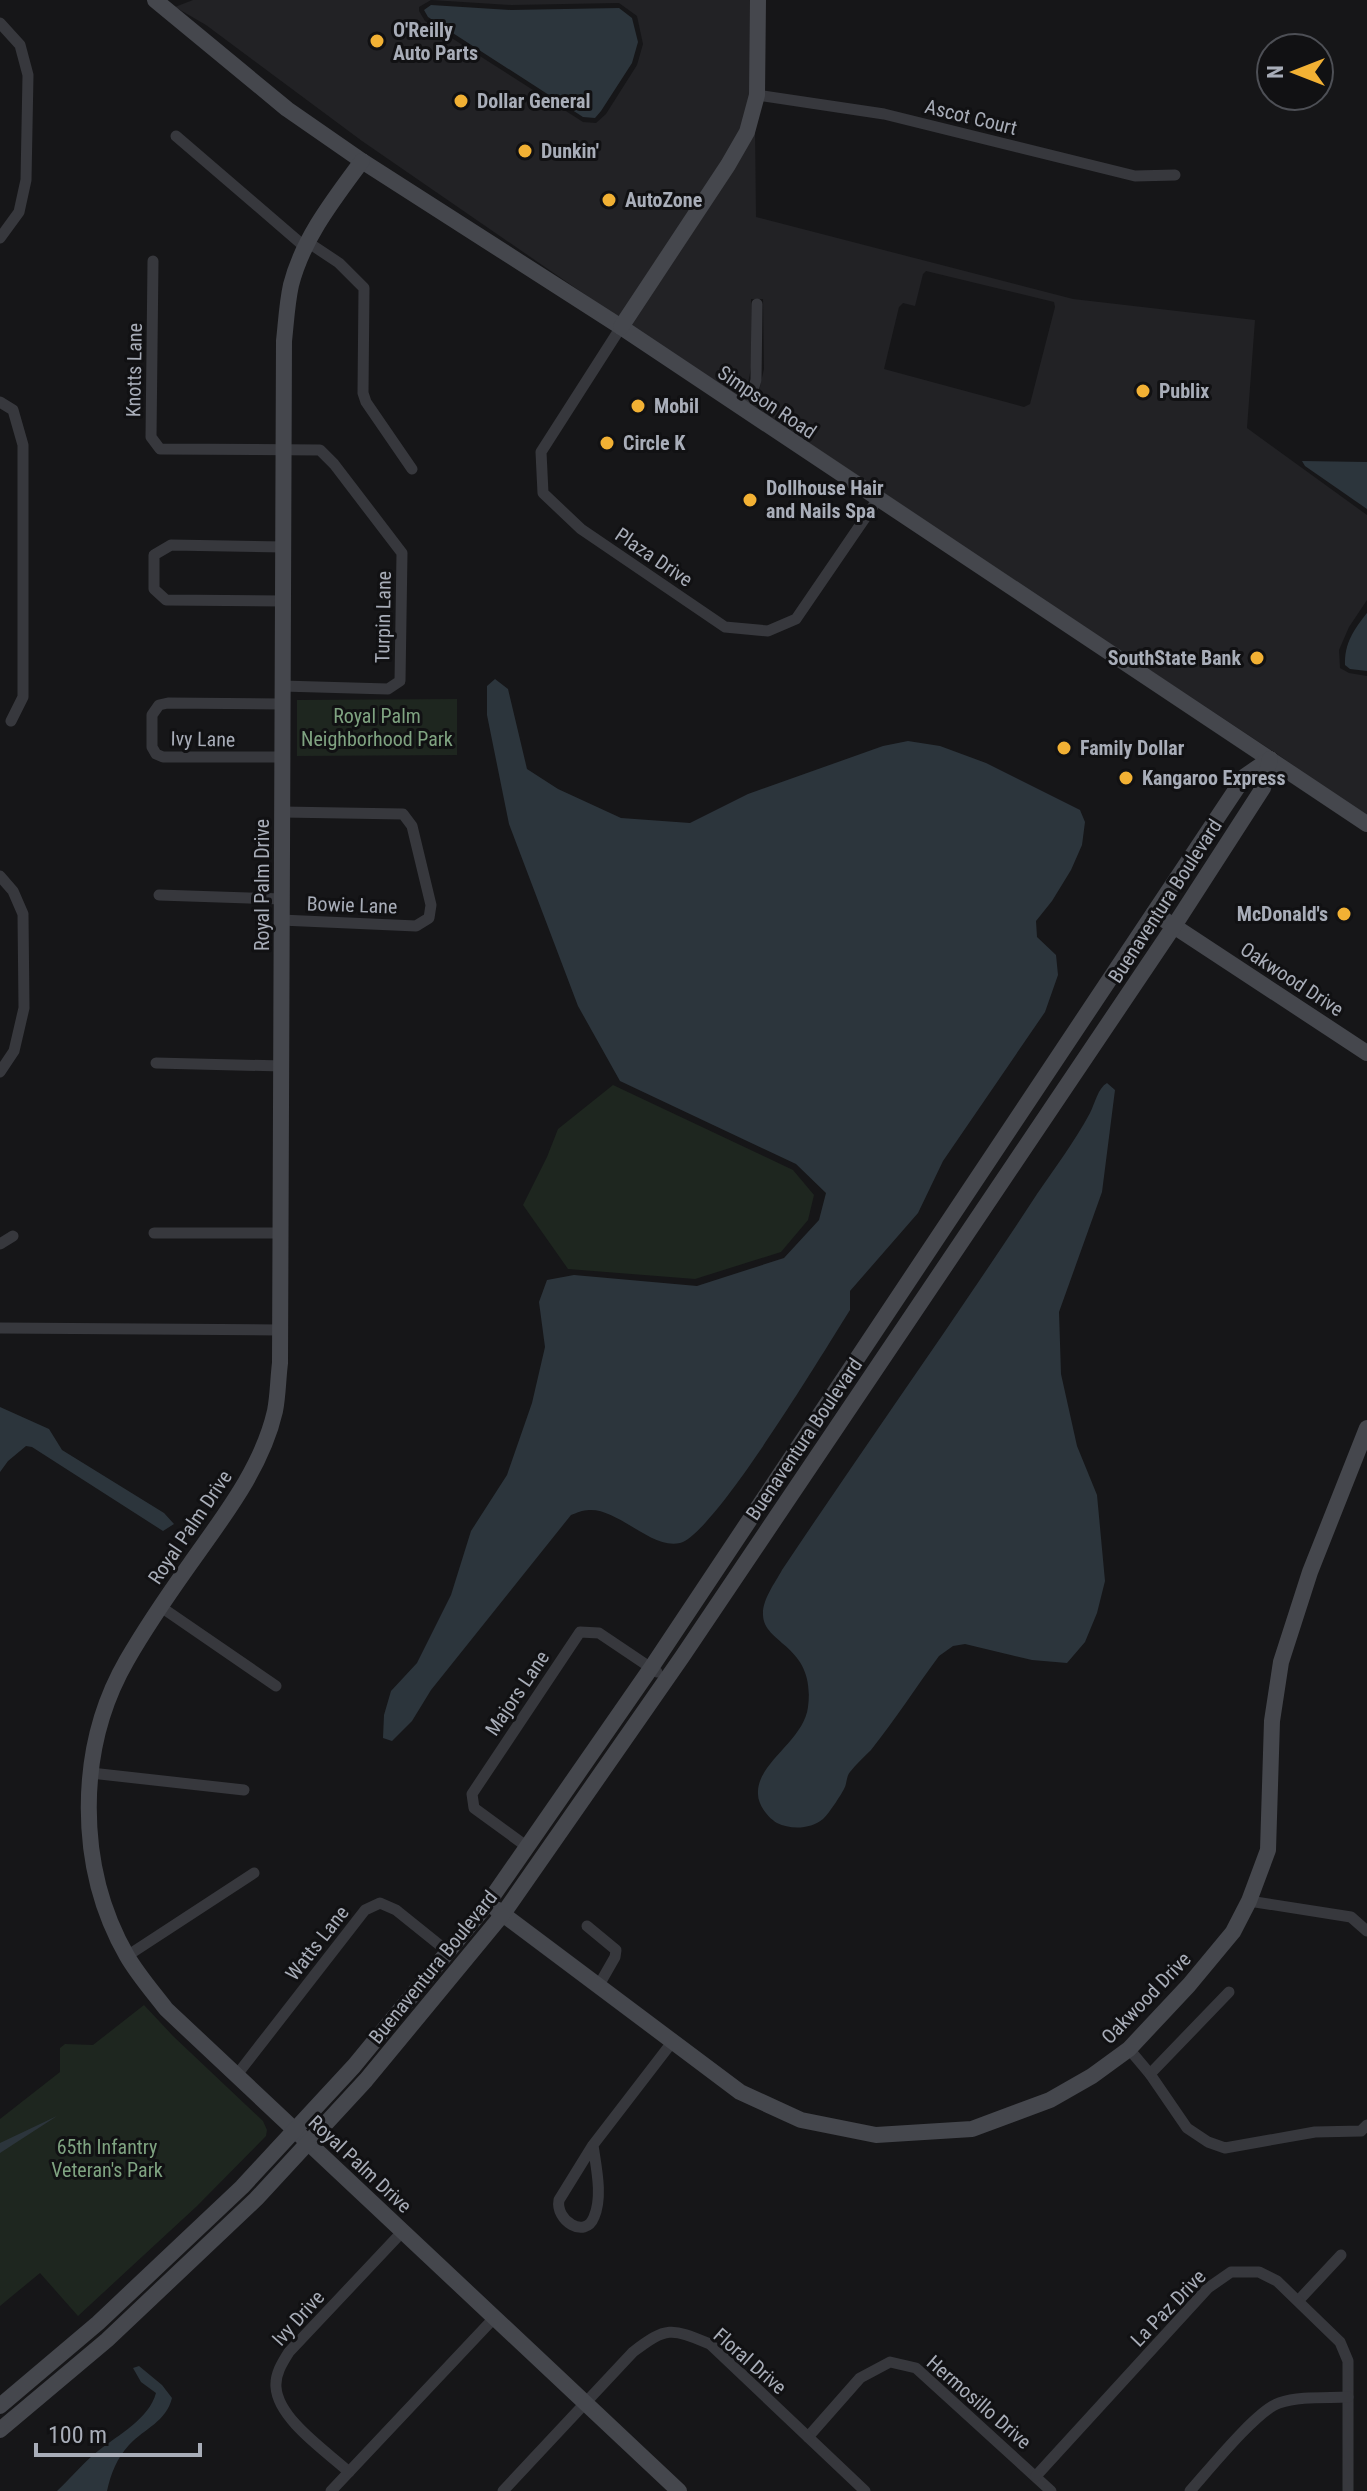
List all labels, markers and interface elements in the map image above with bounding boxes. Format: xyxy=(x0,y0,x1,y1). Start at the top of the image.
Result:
place label: O'Reilly Auto Parts xyxy=(393,18,478,65)
marker: O'Reilly Auto Parts xyxy=(368,32,386,50)
north arrow xyxy=(1255,32,1335,112)
text: N xyxy=(1263,65,1288,79)
place label: Dollar General xyxy=(477,89,590,113)
marker: Dollar General xyxy=(452,92,470,110)
street label: Ascot Court xyxy=(923,94,1020,140)
place label: Dunkin' xyxy=(541,139,599,163)
marker: Dunkin' xyxy=(516,142,534,160)
place label: AutoZone xyxy=(625,188,702,212)
marker: AutoZone xyxy=(600,191,618,209)
street label: Knotts Lane xyxy=(121,323,147,417)
street label: Simpson Road xyxy=(713,360,821,444)
place label: Publix xyxy=(1159,379,1209,403)
marker: Publix xyxy=(1134,382,1152,400)
place label: Mobil xyxy=(654,394,699,418)
marker: Mobil xyxy=(629,397,647,415)
place label: Circle K xyxy=(623,431,686,455)
marker: Circle K xyxy=(598,434,616,452)
place label: Dollhouse Hair and Nails Spa xyxy=(766,476,884,523)
marker: Dollhouse Hair and Nails Spa xyxy=(741,491,759,509)
street label: Plaza Drive xyxy=(611,522,697,592)
street label: Turpin Lane xyxy=(370,571,396,663)
place label: SouthState Bank xyxy=(1108,646,1241,670)
marker: SouthState Bank xyxy=(1248,649,1266,667)
park label: Royal Palm Neighborhood Park xyxy=(301,704,453,751)
street label: Ivy Lane xyxy=(170,726,236,752)
place label: Family Dollar xyxy=(1080,736,1185,760)
marker: Family Dollar xyxy=(1055,739,1073,757)
place label: Kangaroo Express xyxy=(1142,766,1286,790)
marker: Kangaroo Express xyxy=(1117,769,1135,787)
street label: Buenaventura Boulevard xyxy=(1103,815,1227,987)
street label: Royal Palm Drive xyxy=(250,819,274,951)
street label: Bowie Lane xyxy=(306,891,398,919)
place label: McDonald's xyxy=(1237,902,1328,926)
marker: McDonald's xyxy=(1335,905,1353,923)
street label: Oakwood Drive xyxy=(1236,937,1348,1021)
street label: Buenaventura Boulevard xyxy=(741,1353,867,1525)
street label: Royal Palm Drive xyxy=(143,1466,237,1588)
street label: Majors Lane xyxy=(480,1646,554,1740)
street label: Buenaventura Boulevard xyxy=(364,1885,502,2049)
street label: Watts Lane xyxy=(280,1901,354,1985)
street label: Oakwood Drive xyxy=(1096,1947,1196,2049)
street label: Royal Palm Drive xyxy=(303,2110,417,2218)
park label: 65th Infantry Veteran's Park xyxy=(51,2135,163,2182)
street label: La Paz Drive xyxy=(1125,2265,1211,2351)
street label: Ivy Drive xyxy=(267,2285,329,2351)
street label: Floral Drive xyxy=(709,2323,791,2399)
street label: Hermosillo Drive xyxy=(922,2350,1036,2454)
scale bar xyxy=(36,2407,200,2457)
text: 100 m xyxy=(48,2421,107,2449)

